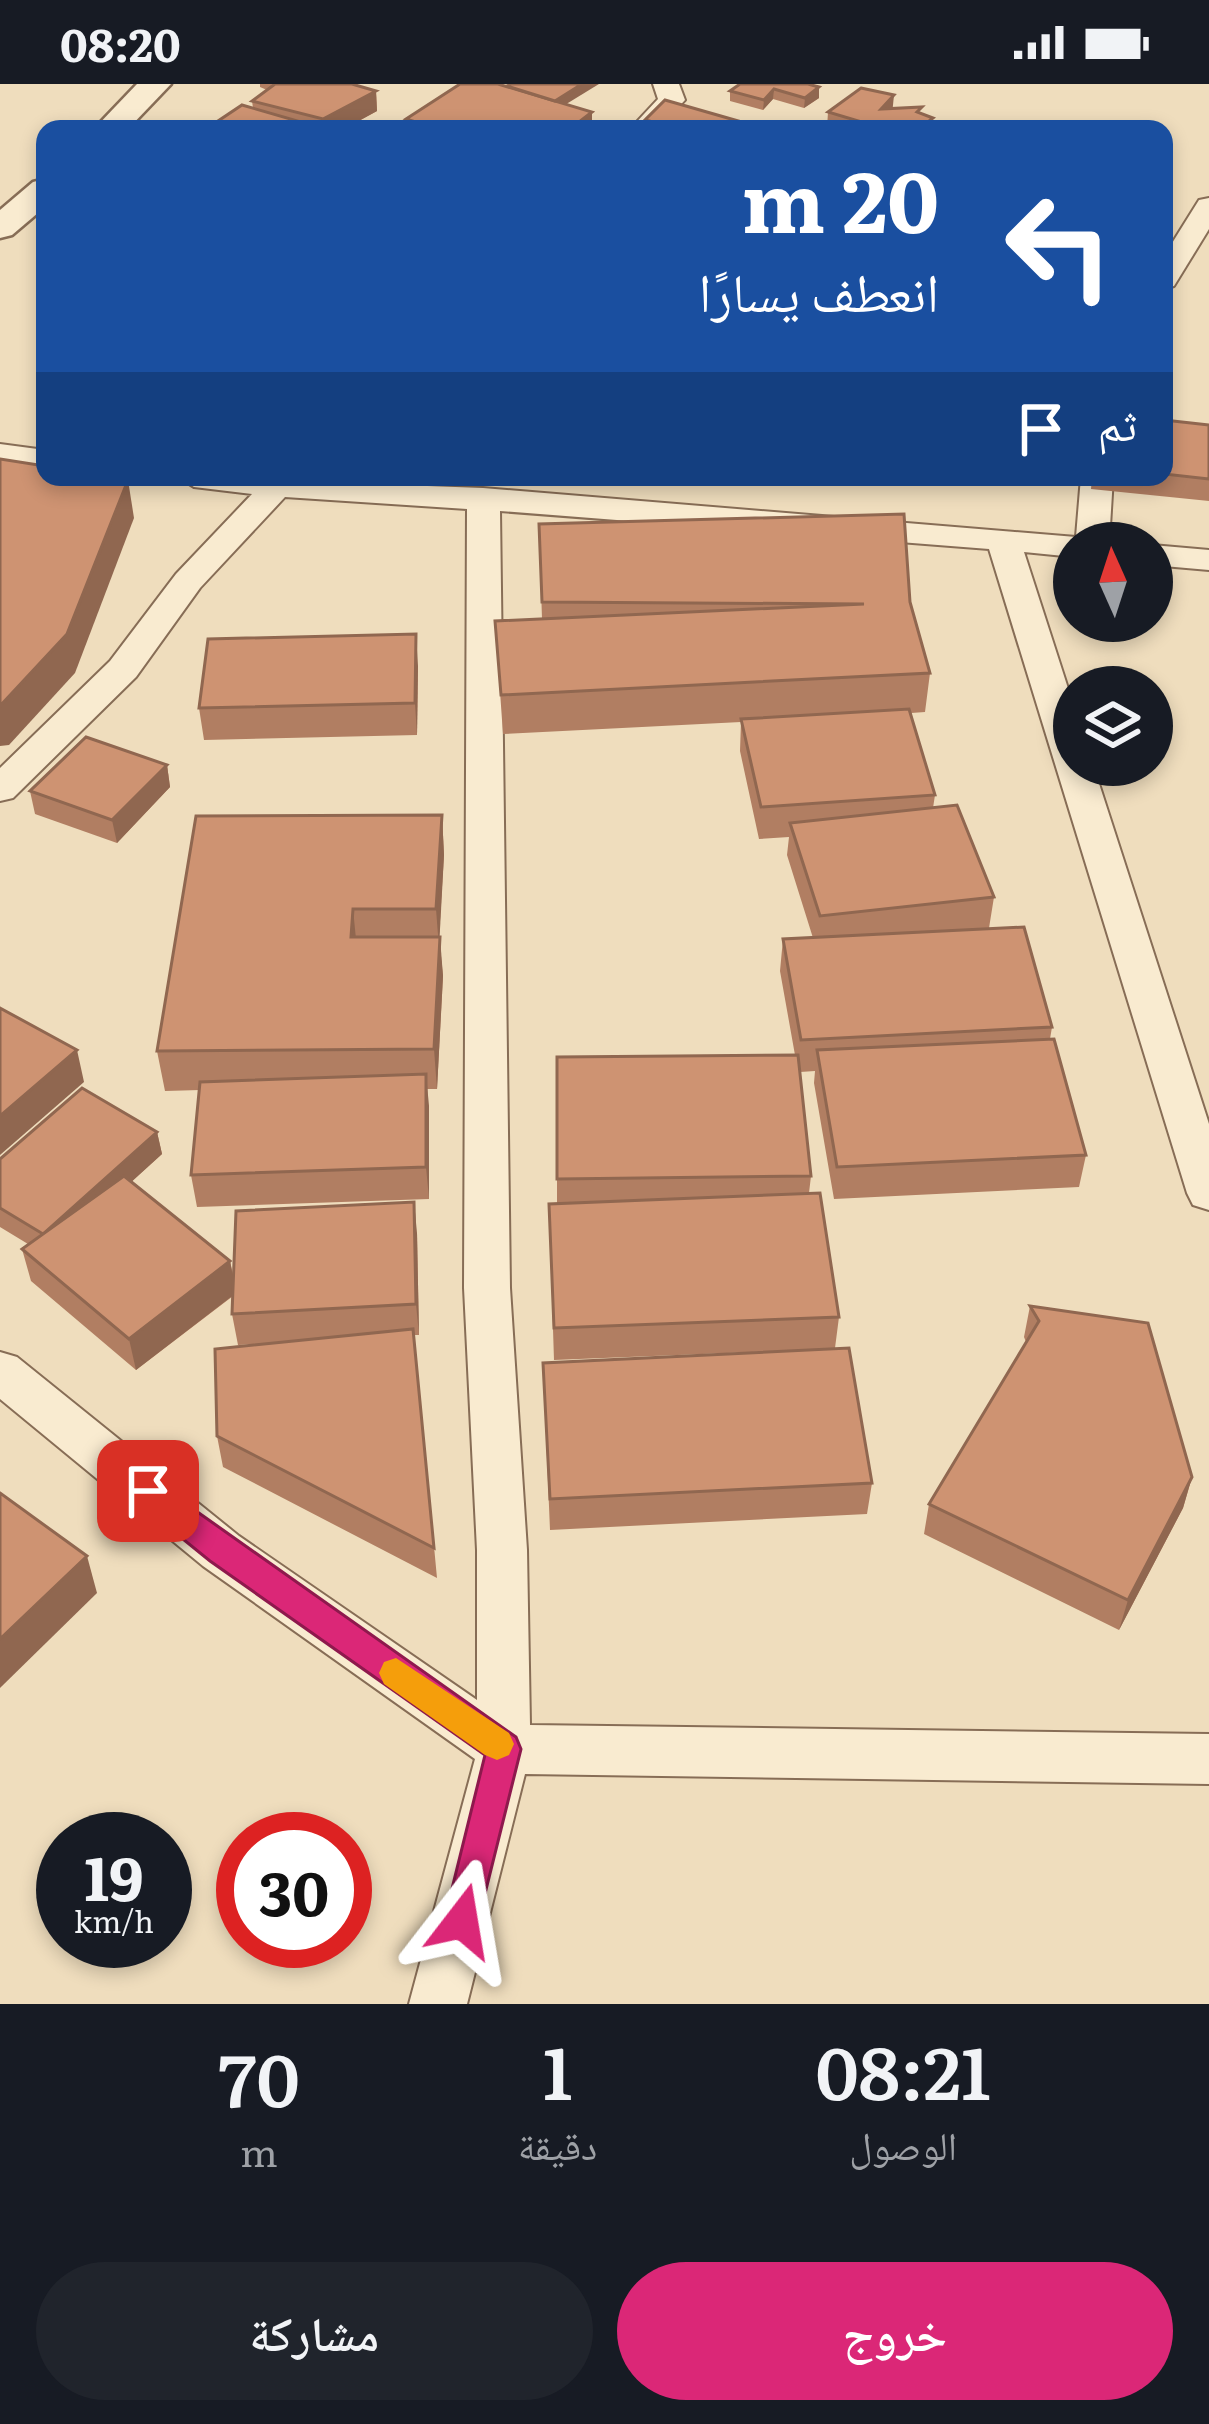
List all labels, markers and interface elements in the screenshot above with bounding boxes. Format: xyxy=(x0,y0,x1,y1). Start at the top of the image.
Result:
text: 08:20 xyxy=(60,9,181,76)
text: 20 m xyxy=(742,134,939,259)
icon: left xyxy=(981,168,1137,324)
text: انعطف يسارًا xyxy=(698,248,939,329)
text: ثم xyxy=(1098,388,1137,455)
icon: arrive xyxy=(1008,396,1074,462)
north arrow xyxy=(1053,522,1173,642)
map controls xyxy=(1053,522,1173,786)
button: layers xyxy=(1053,666,1173,786)
pin xyxy=(97,1440,199,1542)
icon: arrive xyxy=(115,1458,181,1524)
speed limit sign: 30 xyxy=(216,1812,372,1968)
text: 19 xyxy=(84,1830,144,1919)
position arrow xyxy=(399,1858,525,1984)
text: km/h xyxy=(74,1898,154,1942)
text: 1 xyxy=(543,2015,572,2122)
text: 08:21 xyxy=(816,2015,991,2122)
text: 70 xyxy=(218,2022,300,2129)
text: دقيقة xyxy=(518,2114,597,2172)
text: الوصول xyxy=(849,2114,957,2172)
text: m xyxy=(240,2121,278,2179)
button: مشاركة xyxy=(36,2262,593,2400)
button: خروج xyxy=(617,2262,1173,2400)

